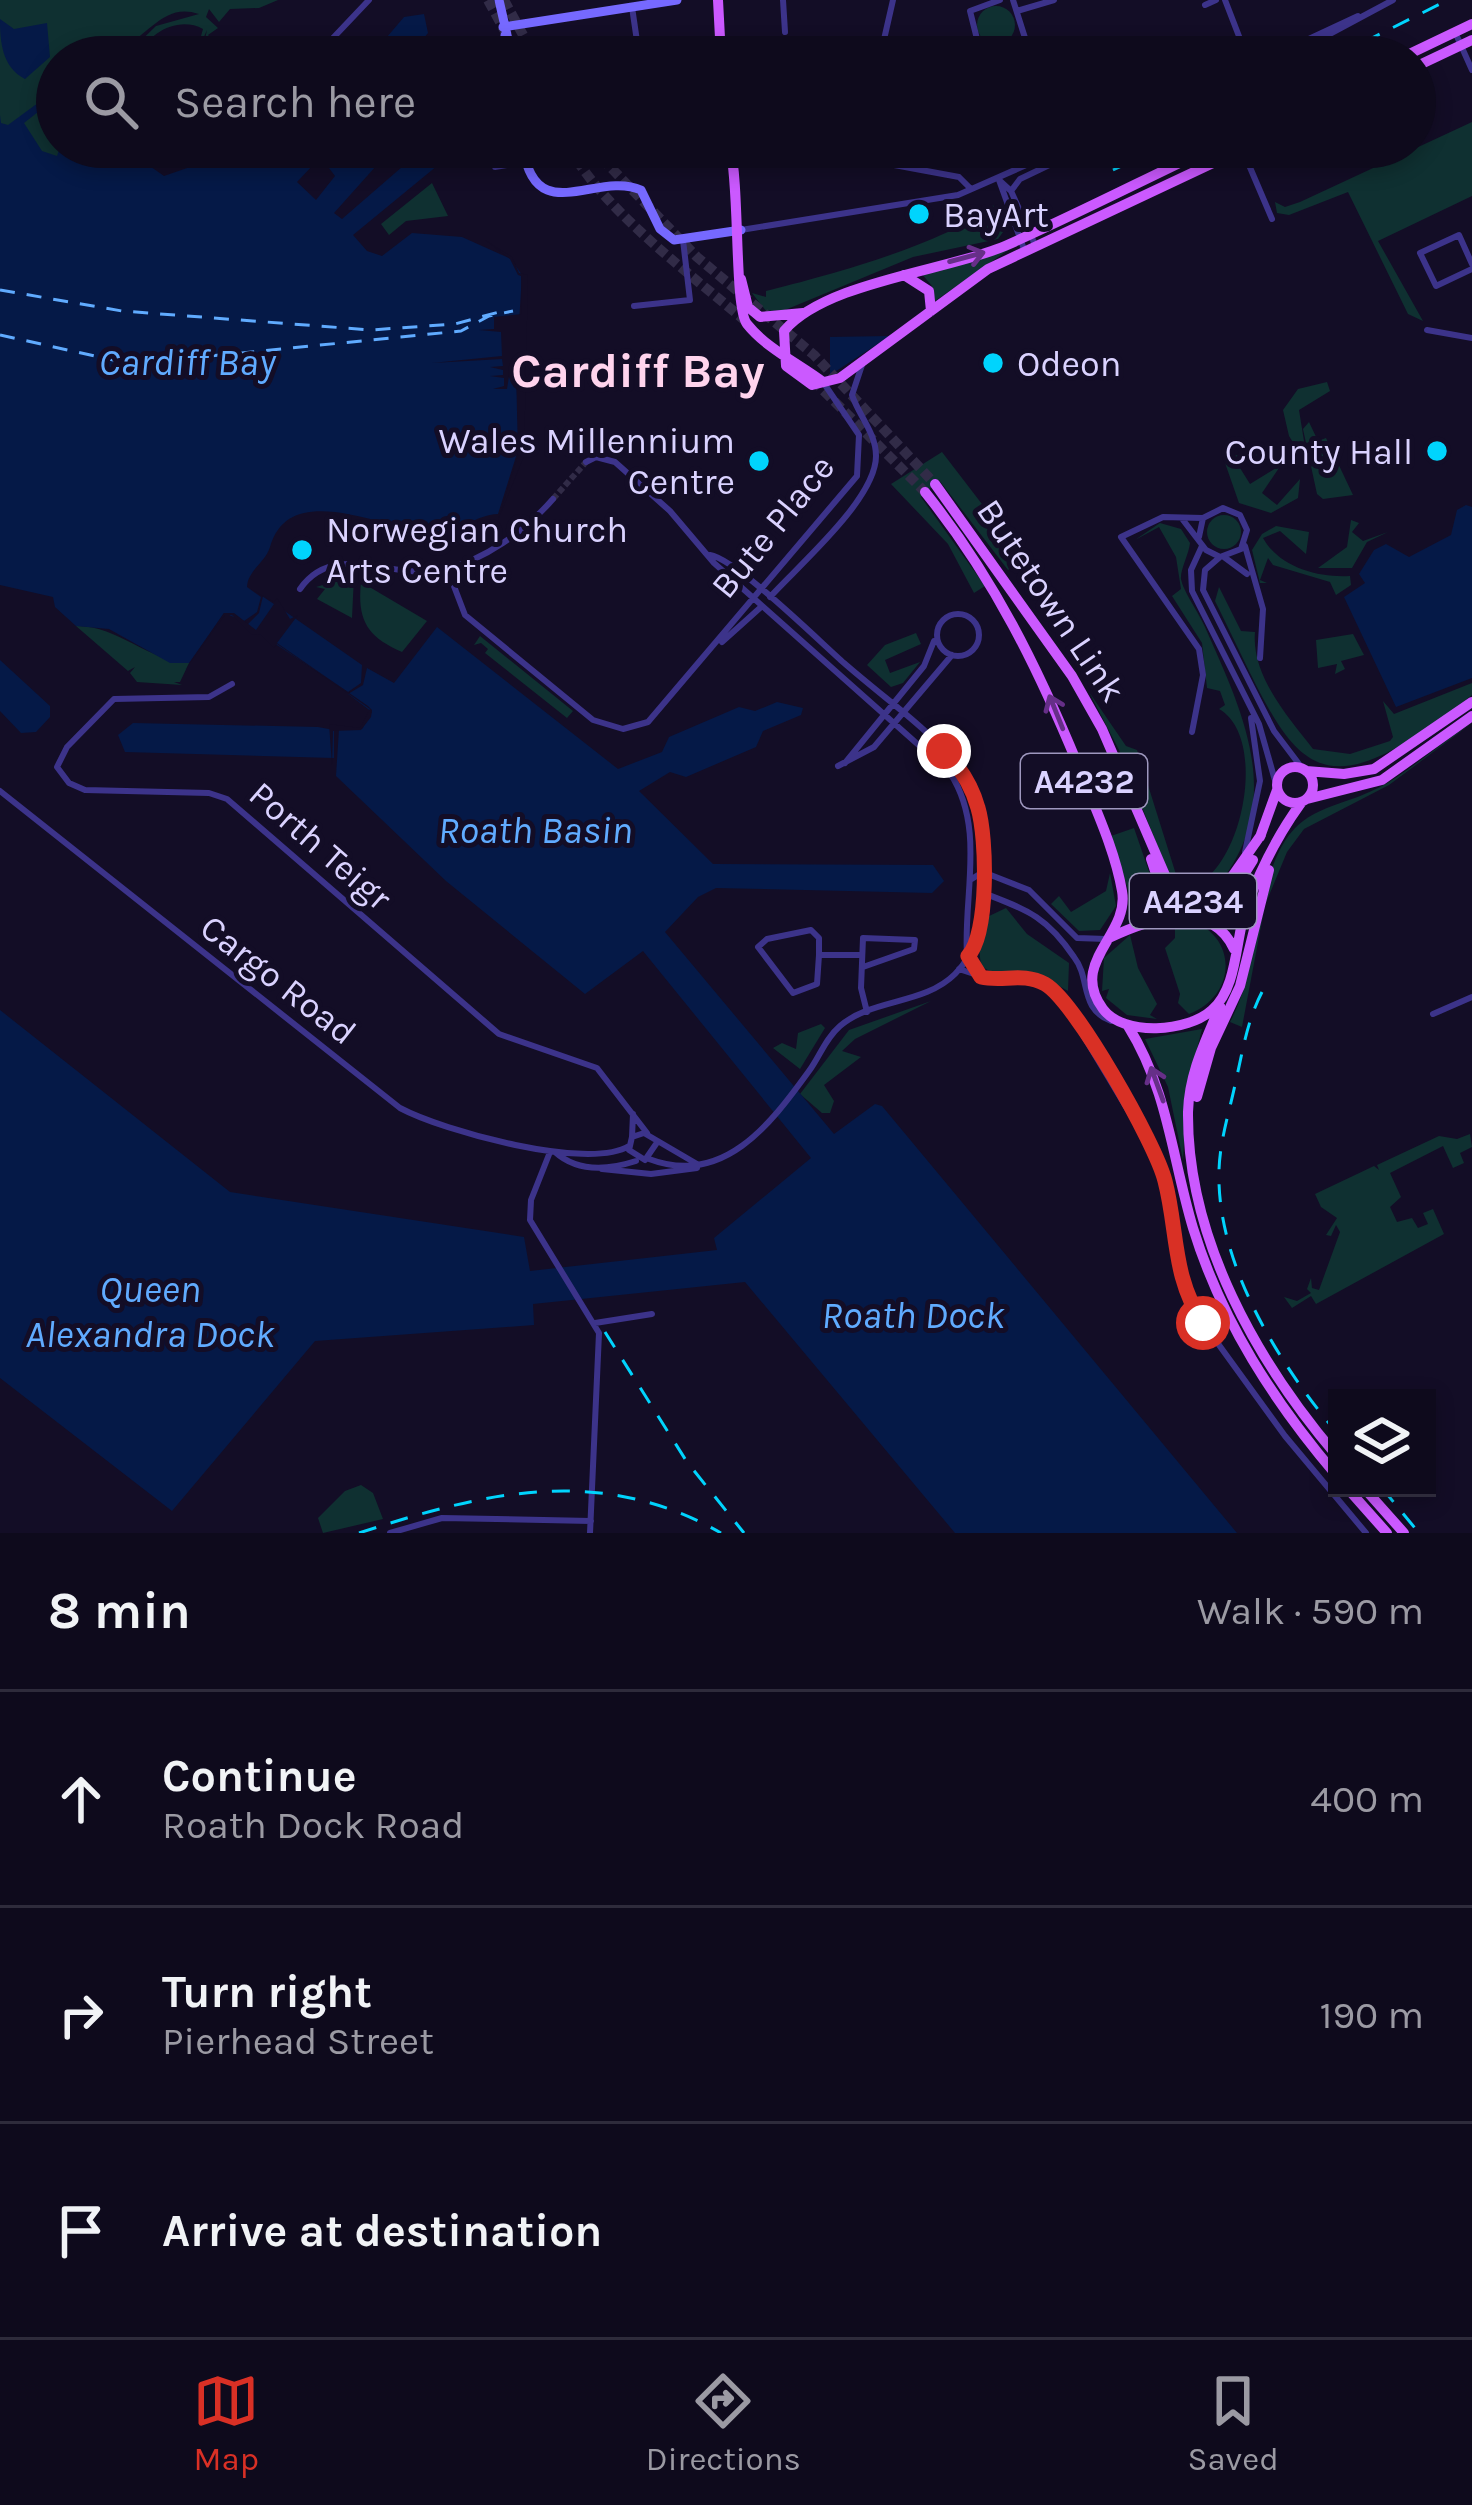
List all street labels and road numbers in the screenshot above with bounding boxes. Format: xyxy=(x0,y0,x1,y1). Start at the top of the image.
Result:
street label: Bute Place xyxy=(702,447,843,607)
street label: Butetown Link xyxy=(968,491,1134,710)
road number: A4232 xyxy=(1021,754,1147,808)
street label: Porth Teigr xyxy=(241,773,401,919)
road number: A4234 xyxy=(1130,874,1256,928)
street label: Cargo Road xyxy=(192,906,364,1054)

